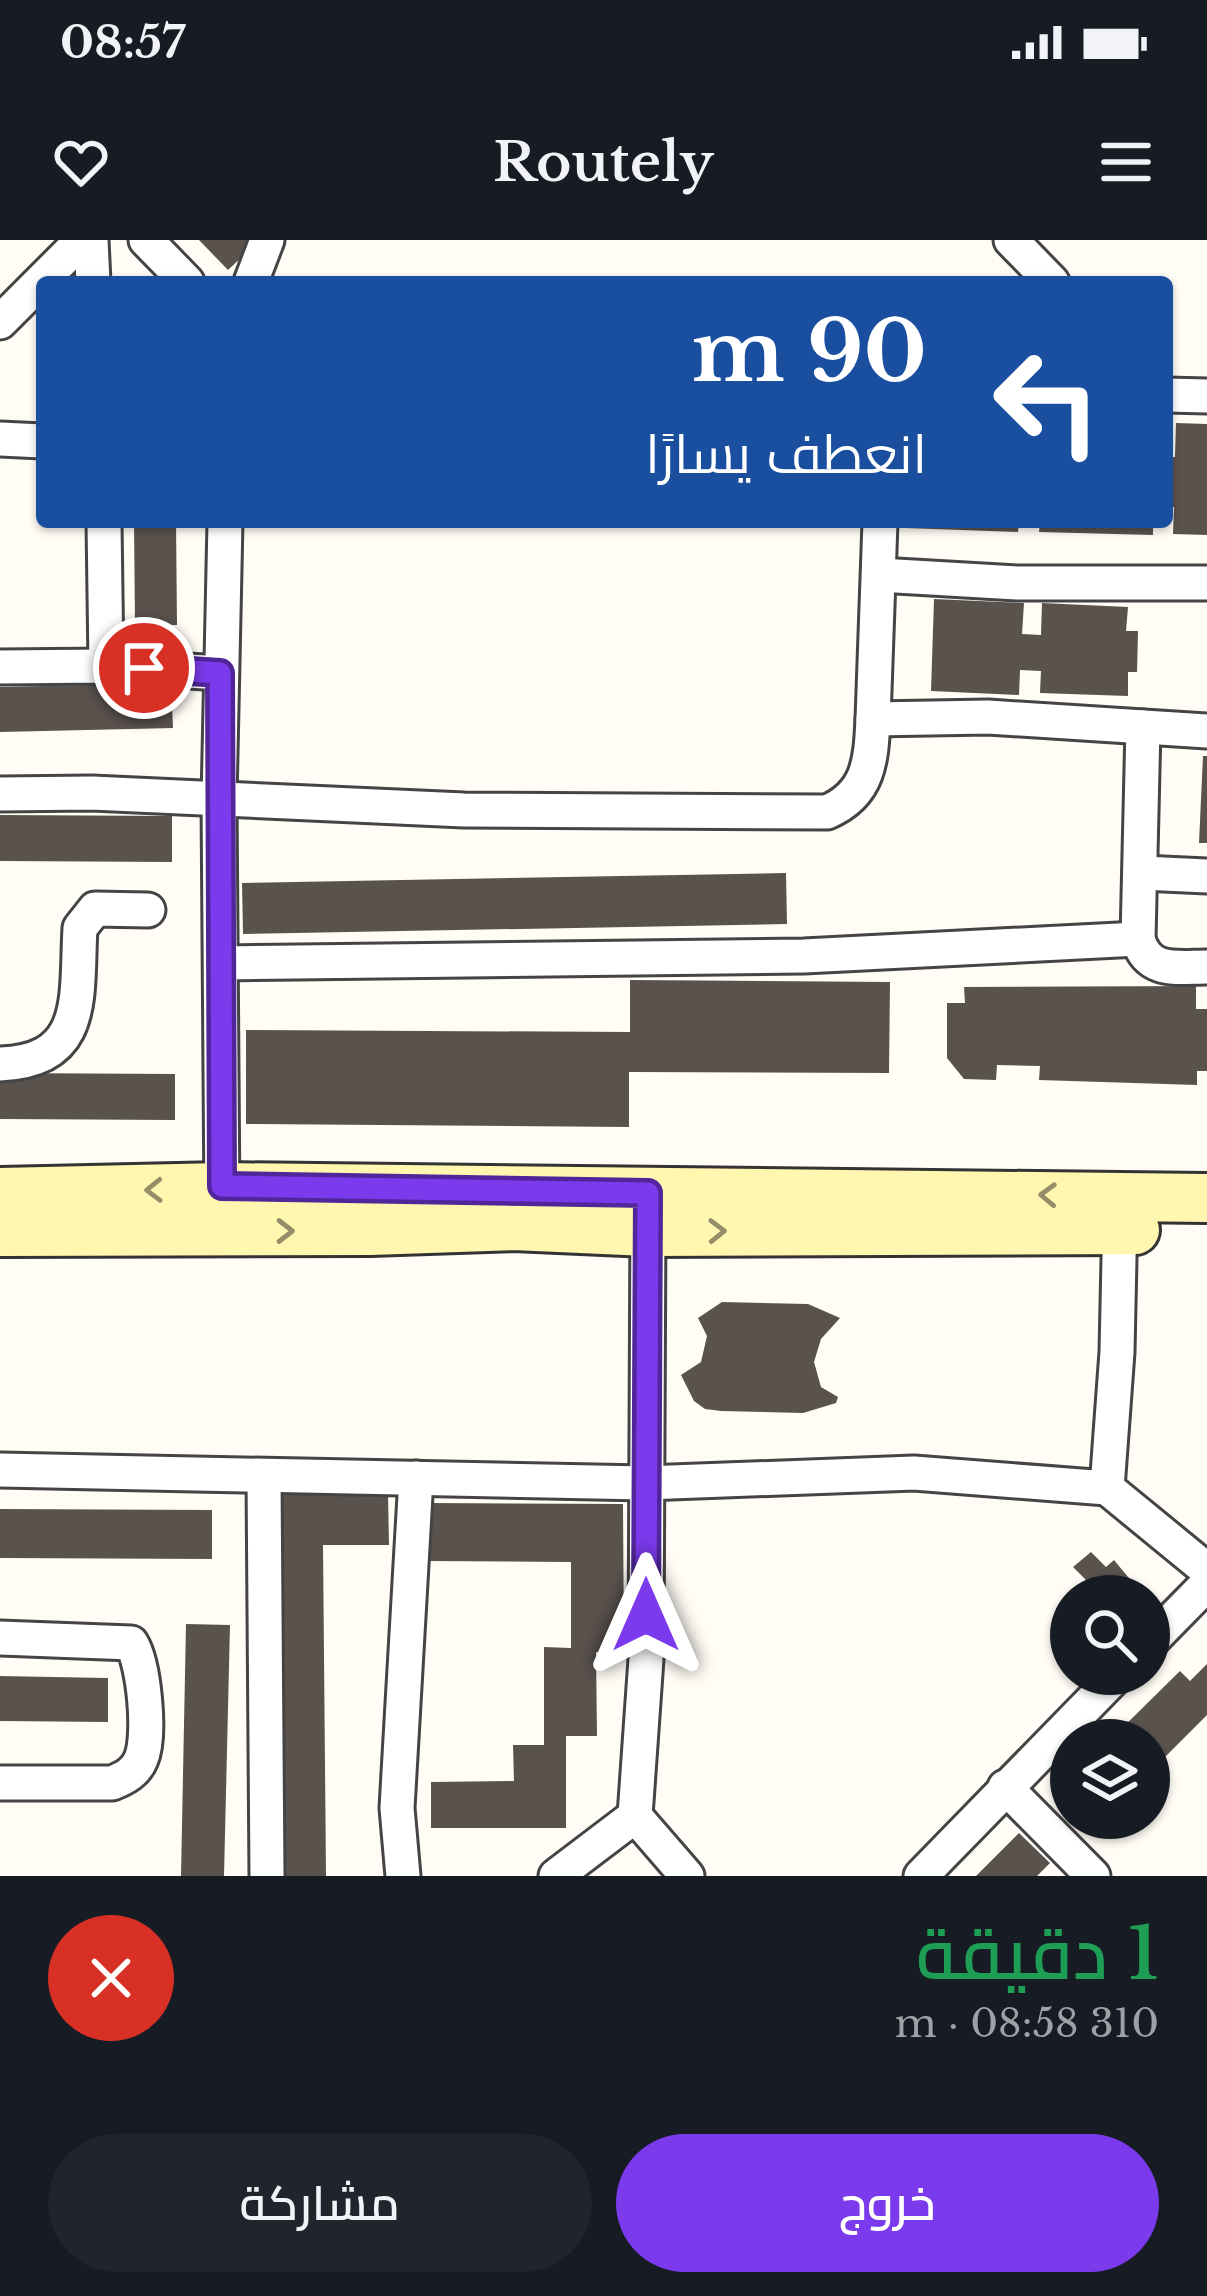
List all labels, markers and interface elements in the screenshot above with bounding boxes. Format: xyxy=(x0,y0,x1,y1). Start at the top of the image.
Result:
text: 08:57 xyxy=(60,14,185,70)
icon: heart xyxy=(48,129,114,195)
text: Routely xyxy=(493,129,714,196)
icon: menu xyxy=(1093,129,1159,195)
text: 90 m xyxy=(692,300,927,404)
icon: left xyxy=(969,324,1125,480)
text: انعطف يسارًا xyxy=(645,421,927,488)
pin xyxy=(93,617,195,719)
icon: arrive xyxy=(111,635,177,701)
one-way arrow xyxy=(144,1176,163,1202)
one-way arrow xyxy=(1038,1183,1057,1209)
one-way arrow xyxy=(277,1218,295,1244)
one-way arrow xyxy=(708,1219,727,1245)
position arrow xyxy=(583,1552,709,1678)
map controls xyxy=(1050,1575,1170,1839)
button: search xyxy=(1050,1575,1170,1695)
button: layers xyxy=(1050,1719,1170,1839)
text: 1 دقيقة xyxy=(916,1909,1159,1998)
button: close xyxy=(48,1915,174,2041)
text: 310 m · 08:58 xyxy=(895,1999,1159,2048)
button: مشاركة xyxy=(48,2134,592,2272)
button: خروج xyxy=(616,2134,1159,2272)

